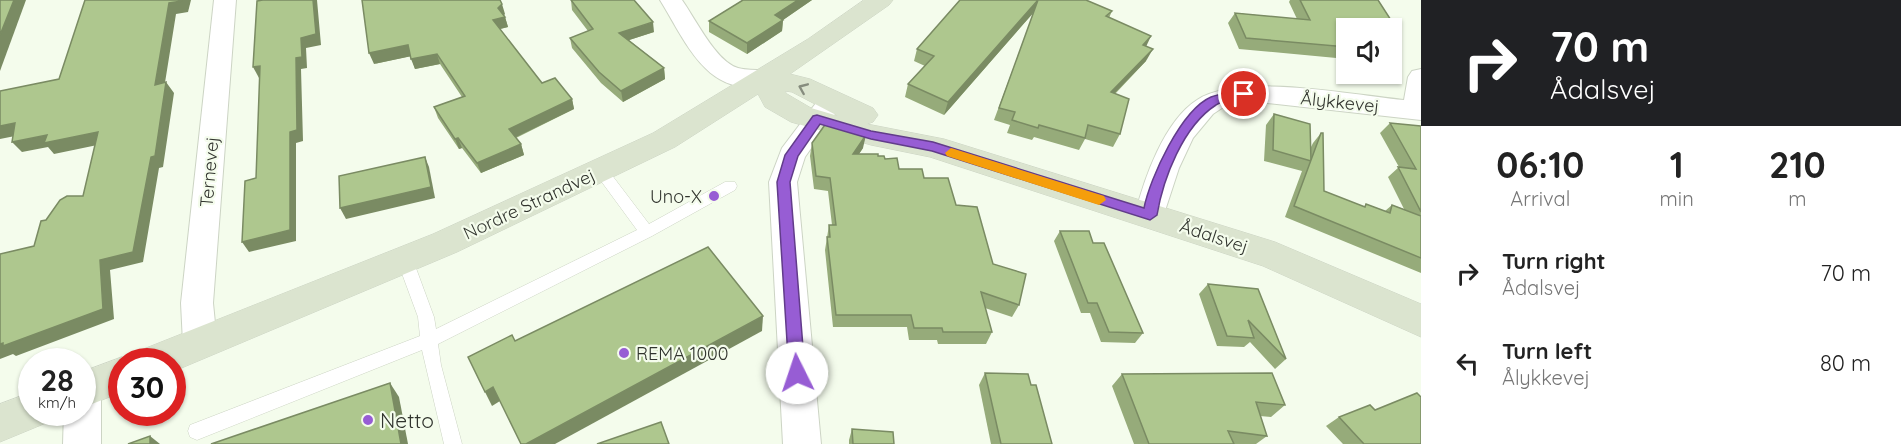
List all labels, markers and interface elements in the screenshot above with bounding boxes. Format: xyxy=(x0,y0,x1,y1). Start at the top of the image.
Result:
map controls xyxy=(1336,18,1402,84)
button: sound xyxy=(1336,18,1402,84)
text: 70 m xyxy=(1550,20,1649,73)
icon: right xyxy=(1451,24,1529,102)
pin xyxy=(1218,68,1269,119)
text: Ådalsvej xyxy=(1550,72,1656,106)
icon: arrive xyxy=(1227,77,1260,110)
one-way arrow xyxy=(799,83,810,95)
street label: Ålykkevej xyxy=(1299,86,1381,118)
street label: Ternevej xyxy=(194,136,224,208)
text: 06:10 xyxy=(1496,142,1584,187)
text: 1 xyxy=(1670,142,1684,187)
text: 210 xyxy=(1769,142,1826,187)
street label: Nordre Strandvej xyxy=(459,163,599,245)
place label: Uno-X xyxy=(650,185,702,208)
text: Arrival xyxy=(1510,186,1570,211)
text: min xyxy=(1660,186,1694,211)
text: m xyxy=(1788,186,1806,211)
marker: Uno-X xyxy=(707,189,721,203)
street label: Ådalsvej xyxy=(1177,214,1251,258)
text: Turn right xyxy=(1502,247,1606,275)
icon: right xyxy=(1451,257,1484,290)
text: 70 m xyxy=(1821,259,1871,287)
text: Ådalsvej xyxy=(1502,275,1580,300)
text: Turn left xyxy=(1502,337,1592,365)
position arrow xyxy=(765,341,829,405)
place label: REMA 1000 xyxy=(636,342,729,365)
marker: REMA 1000 xyxy=(617,346,631,360)
icon: left xyxy=(1451,347,1484,380)
speed limit sign: 30 xyxy=(108,348,186,426)
text: 80 m xyxy=(1820,349,1871,377)
text: 28 xyxy=(40,361,74,399)
text: Ålykkevej xyxy=(1502,365,1590,390)
text: km/h xyxy=(38,393,76,412)
place label: Netto xyxy=(380,407,434,433)
marker: Netto xyxy=(361,413,375,427)

